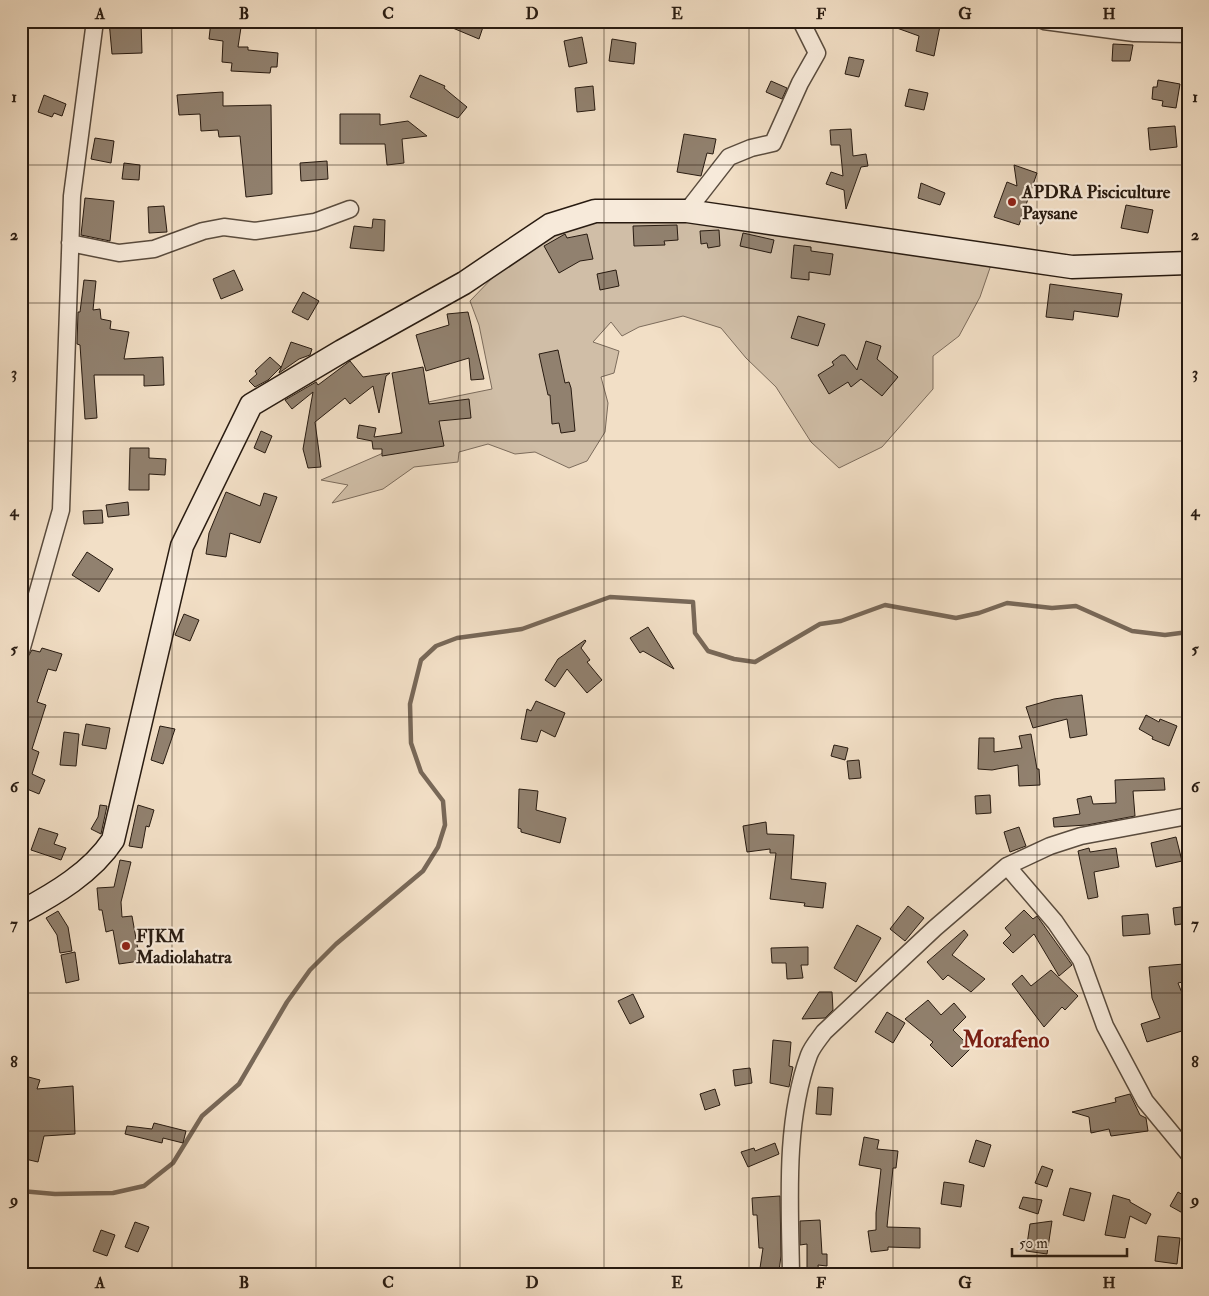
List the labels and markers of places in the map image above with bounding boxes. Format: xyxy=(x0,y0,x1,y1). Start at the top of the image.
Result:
place label: APDRA Pisciculture Paysane xyxy=(1021,181,1171,225)
marker: APDRA Pisciculture Paysane xyxy=(1006,196,1018,208)
place label: FJKM Madiolahatra xyxy=(135,925,232,969)
marker: FJKM Madiolahatra xyxy=(120,940,132,952)

